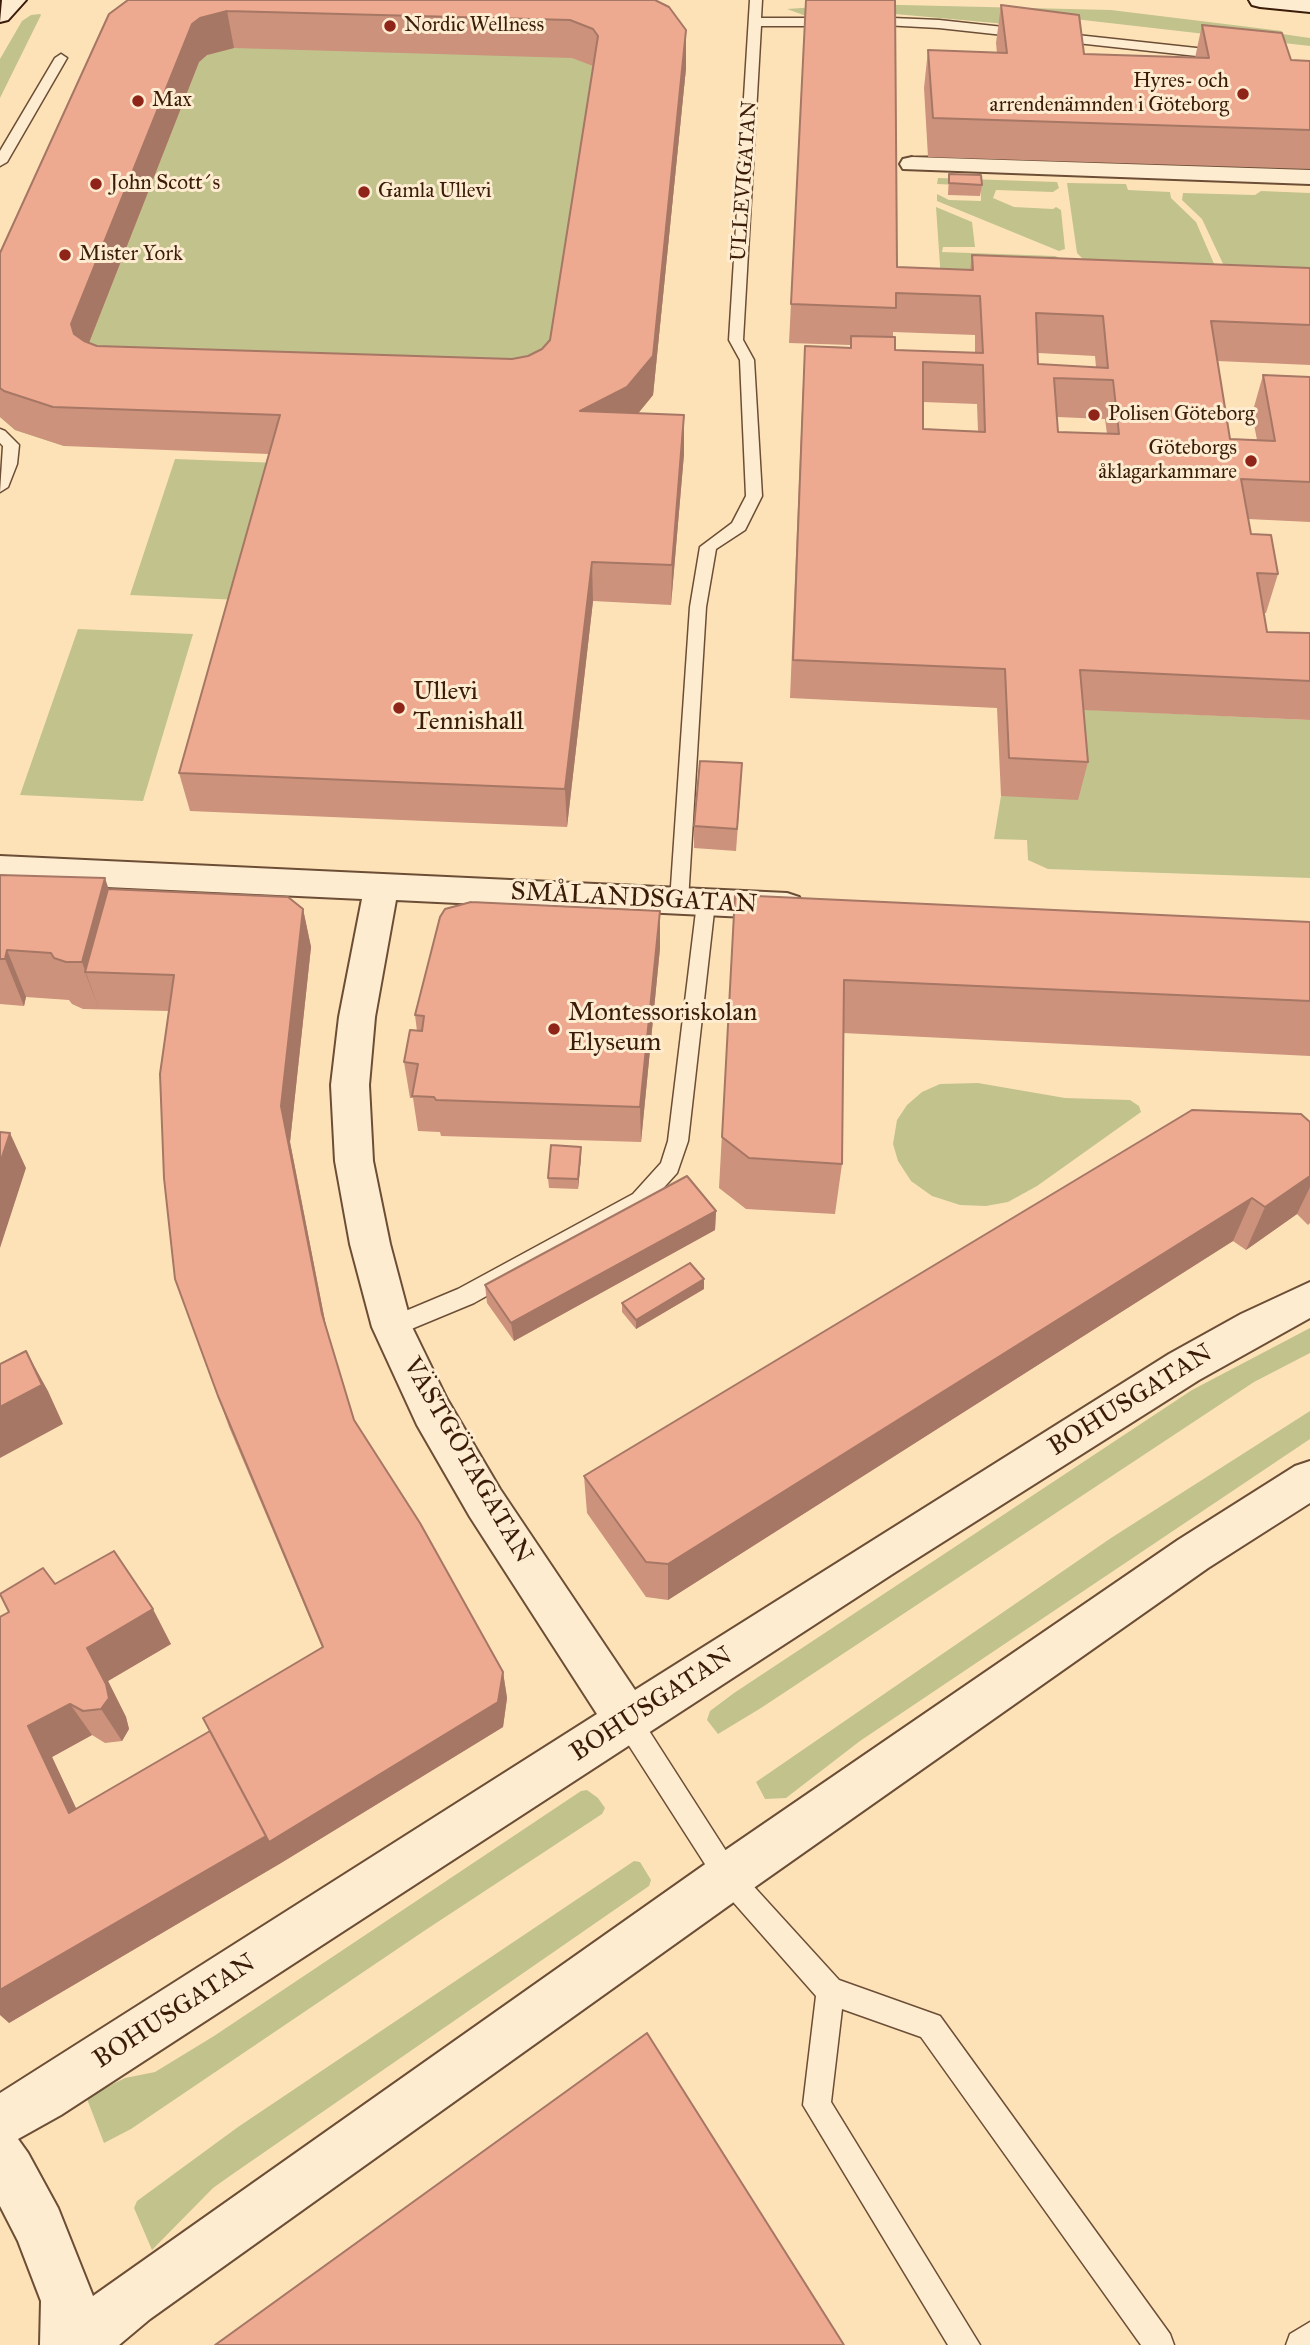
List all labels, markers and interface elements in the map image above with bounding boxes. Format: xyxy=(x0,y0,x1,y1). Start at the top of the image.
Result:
place label: Nordic Wellness xyxy=(404,13,544,39)
marker: Nordic Wellness xyxy=(382,18,398,34)
place label: Hyres- och arrendenämnden i Göteborg xyxy=(990,69,1229,119)
marker: Hyres- och arrendenämnden i Göteborg xyxy=(1235,86,1251,102)
place label: Max xyxy=(152,88,192,114)
marker: Max xyxy=(130,93,146,109)
street label: ULLEVIGATAN xyxy=(727,100,763,262)
place label: John Scott´s xyxy=(110,171,220,197)
marker: John Scott´s xyxy=(88,176,104,192)
place label: Gamla Ullevi xyxy=(378,179,491,205)
marker: Gamla Ullevi xyxy=(356,184,372,200)
place label: Mister York xyxy=(79,242,183,268)
marker: Mister York xyxy=(57,247,73,263)
place label: Polisen Göteborg xyxy=(1108,402,1255,428)
marker: Polisen Göteborg xyxy=(1086,407,1102,423)
place label: Göteborgs åklagarkammare xyxy=(1098,436,1237,486)
marker: Göteborgs åklagarkammare xyxy=(1243,453,1259,469)
place label: Ullevi Tennishall xyxy=(413,677,524,738)
marker: Ullevi Tennishall xyxy=(391,700,407,716)
street label: SMÅLANDSGATAN xyxy=(510,877,758,921)
place label: Montessoriskolan Elyseum xyxy=(568,998,757,1060)
marker: Montessoriskolan Elyseum xyxy=(546,1021,562,1037)
street label: BOHUSGATAN xyxy=(1043,1338,1219,1464)
street label: VÄSTGÖTAGATAN xyxy=(395,1353,539,1569)
street label: BOHUSGATAN xyxy=(565,1641,739,1769)
street label: BOHUSGATAN xyxy=(88,1948,262,2076)

